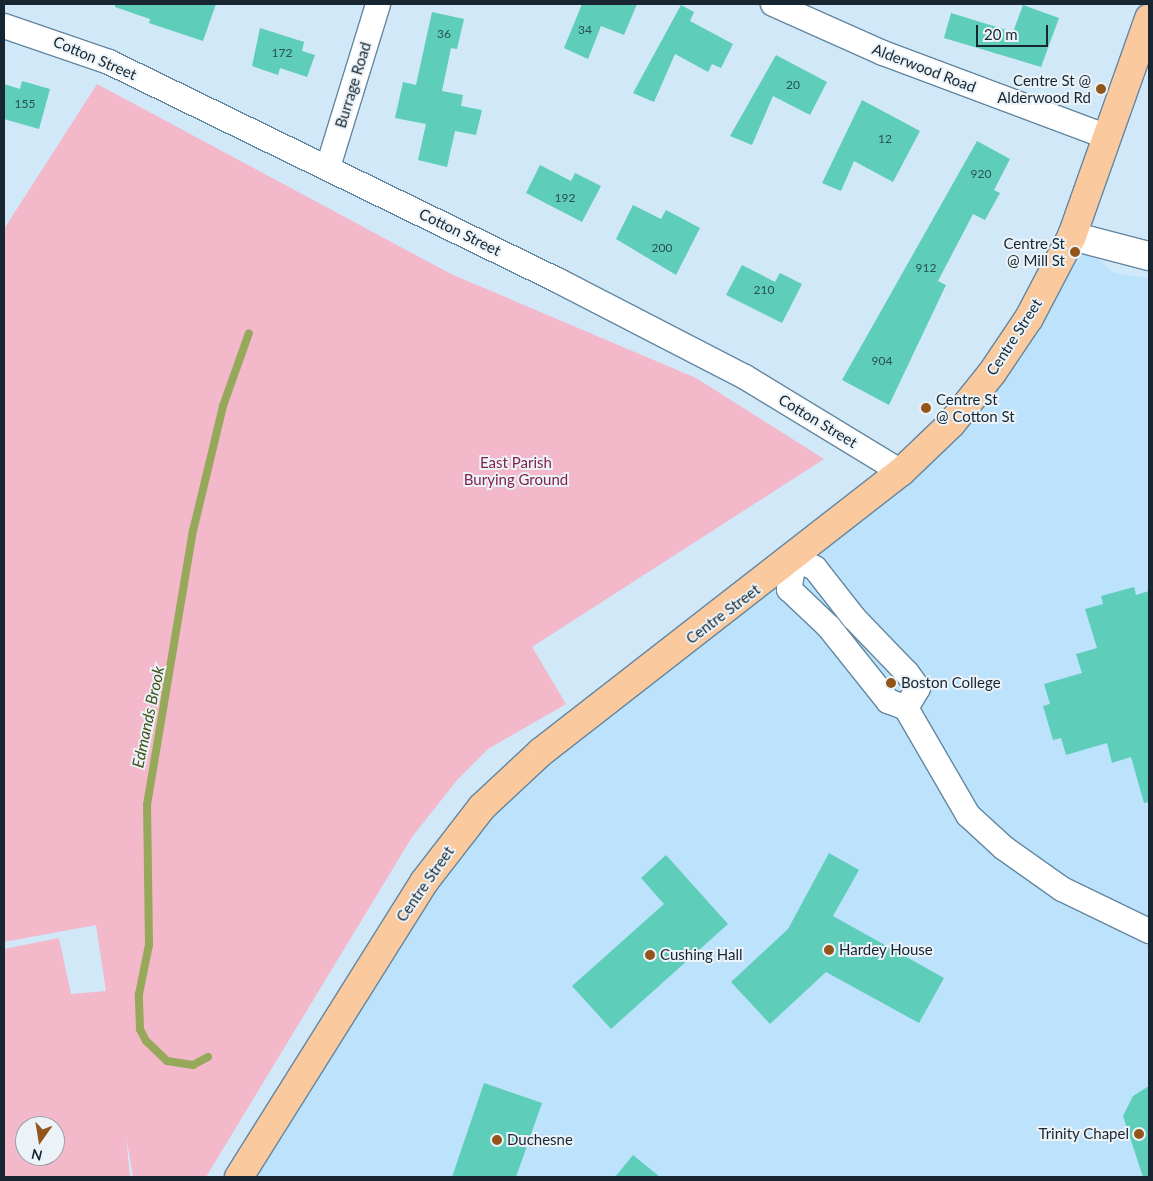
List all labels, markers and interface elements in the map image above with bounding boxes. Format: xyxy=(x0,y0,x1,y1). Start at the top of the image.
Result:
scale bar xyxy=(978,15,1050,47)
house number: 34 xyxy=(578,23,592,37)
text: 20 m xyxy=(984,25,1018,43)
house number: 36 xyxy=(437,27,451,41)
street label: Cotton Street xyxy=(51,32,139,84)
street label: Burrage Road xyxy=(331,40,375,130)
street label: Alderwood Road xyxy=(870,40,978,96)
house number: 172 xyxy=(272,46,292,60)
place label: Centre St @ Alderwood Rd xyxy=(997,71,1091,106)
house number: 20 xyxy=(786,78,800,92)
marker: Centre St @ Alderwood Rd xyxy=(1095,83,1107,95)
house number: 155 xyxy=(15,97,35,111)
house number: 12 xyxy=(878,132,892,146)
house number: 920 xyxy=(971,167,991,181)
house number: 192 xyxy=(555,191,575,205)
street label: Cotton Street xyxy=(416,204,504,260)
place label: Centre St @ Mill St xyxy=(1003,234,1065,269)
house number: 200 xyxy=(652,241,672,255)
marker: Centre St @ Mill St xyxy=(1069,246,1081,258)
house number: 912 xyxy=(916,261,936,275)
house number: 210 xyxy=(754,283,774,297)
street label: Centre Street xyxy=(983,295,1045,379)
house number: 904 xyxy=(872,354,892,368)
street label: Cotton Street xyxy=(775,390,861,452)
place label: Centre St @ Cotton St xyxy=(936,390,1015,425)
marker: Centre St @ Cotton St xyxy=(920,402,932,414)
park label: East Parish Burying Ground xyxy=(464,453,568,488)
street label: Centre Street xyxy=(683,580,763,648)
water label: Edmands Brook xyxy=(128,664,168,770)
place label: Boston College xyxy=(901,674,1001,692)
marker: Boston College xyxy=(885,677,897,689)
street label: Centre Street xyxy=(392,843,458,925)
place label: Hardey House xyxy=(839,941,933,959)
marker: Hardey House xyxy=(823,944,835,956)
place label: Cushing Hall xyxy=(660,946,742,964)
marker: Cushing Hall xyxy=(644,949,656,961)
north arrow xyxy=(15,1116,65,1166)
place label: Trinity Chapel xyxy=(1038,1125,1129,1143)
marker: Trinity Chapel xyxy=(1133,1128,1145,1140)
place label: Duchesne xyxy=(507,1131,573,1149)
marker: Duchesne xyxy=(491,1134,503,1146)
text: N xyxy=(30,1146,44,1165)

